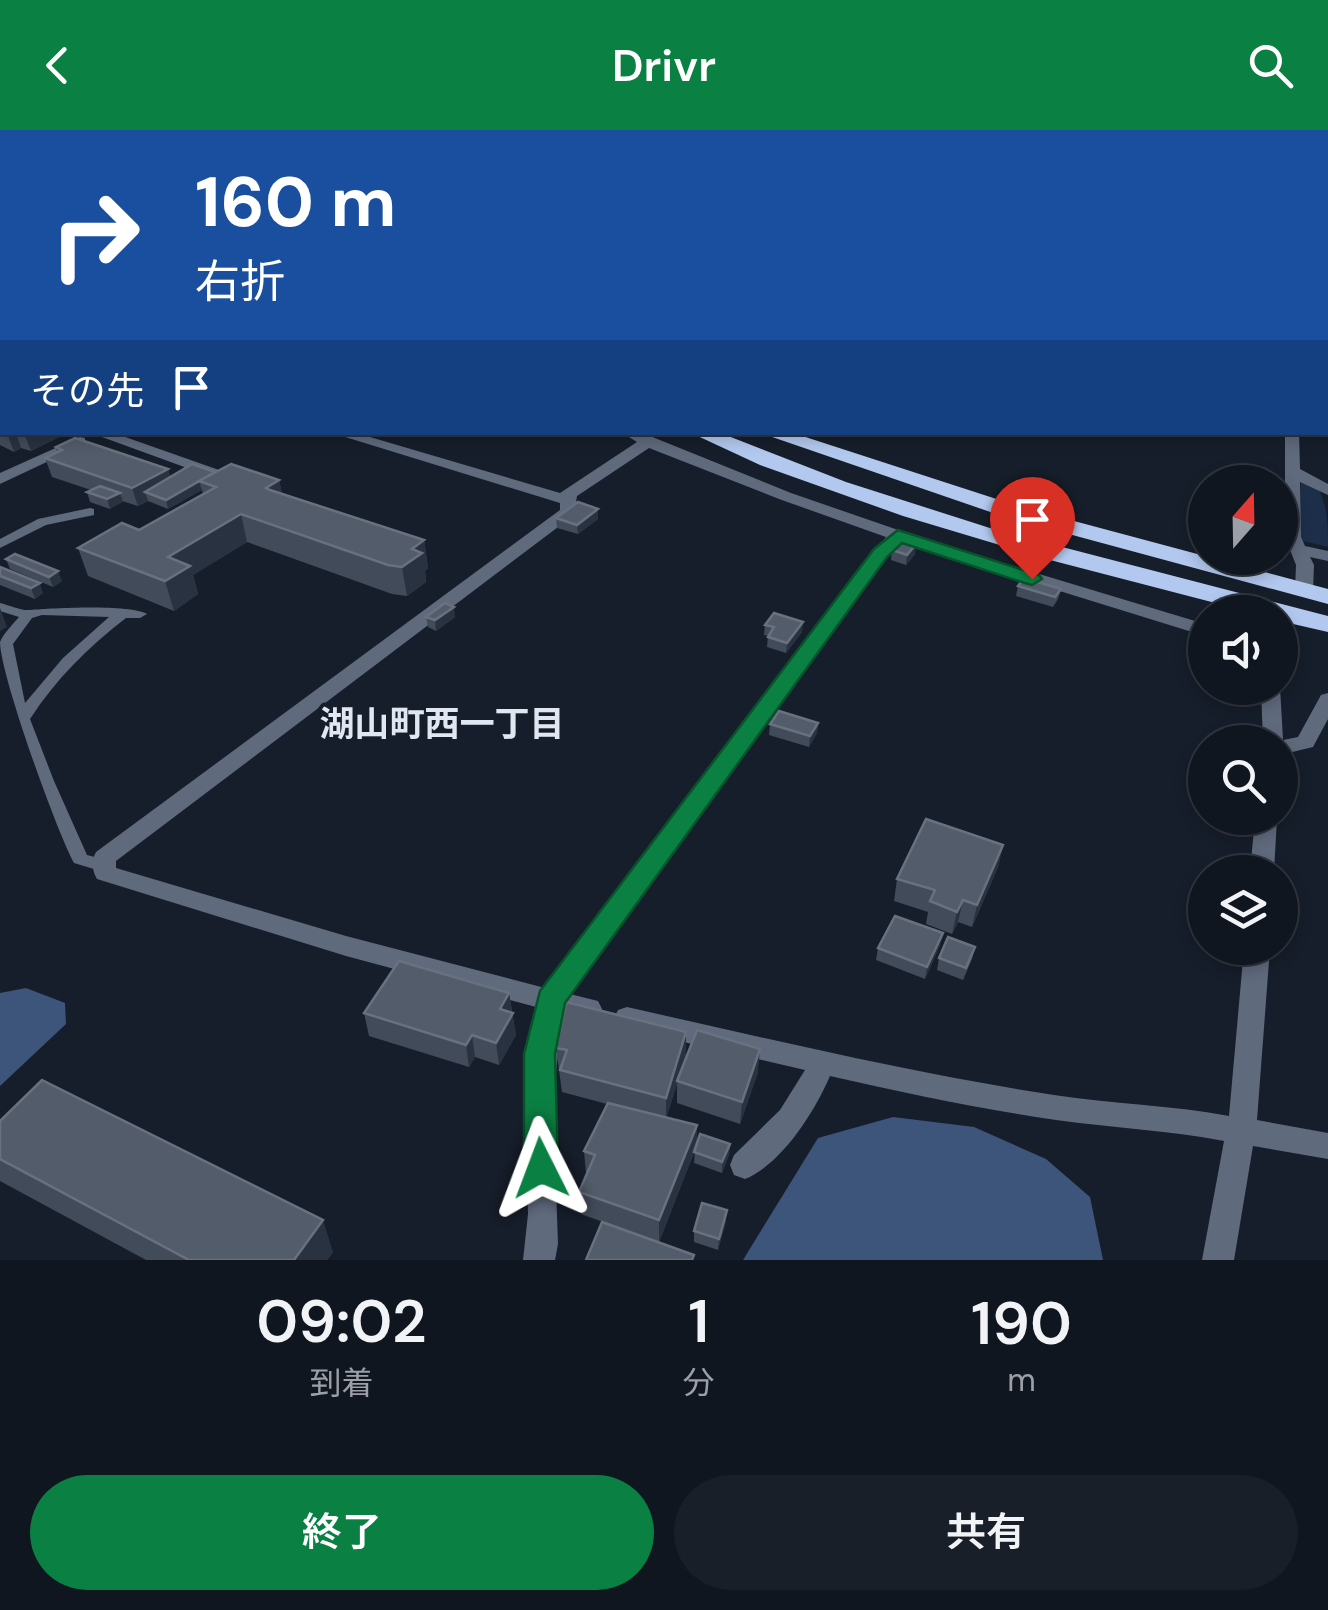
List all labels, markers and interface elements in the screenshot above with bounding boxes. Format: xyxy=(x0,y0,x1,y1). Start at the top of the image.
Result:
text: Drivr xyxy=(612,36,716,95)
icon: back xyxy=(30,38,85,93)
icon: search xyxy=(1243,38,1298,93)
text: 160 m xyxy=(195,157,396,248)
icon: right xyxy=(30,170,160,300)
text: 右折 xyxy=(195,252,285,311)
icon: arrive xyxy=(164,360,219,415)
text: その先 xyxy=(30,366,144,416)
north arrow xyxy=(1188,465,1298,575)
map controls xyxy=(1188,465,1298,965)
pin xyxy=(990,477,1075,580)
icon: arrive xyxy=(1005,492,1060,547)
button: sound xyxy=(1188,595,1298,705)
district label: 湖山町西一丁目 xyxy=(319,701,565,747)
button: search xyxy=(1188,725,1298,835)
button: layers xyxy=(1188,855,1298,965)
position arrow xyxy=(489,1116,593,1220)
text: 09:02 xyxy=(256,1282,427,1361)
text: 1 xyxy=(688,1282,709,1361)
text: 190 xyxy=(971,1284,1072,1363)
text: m xyxy=(1007,1359,1036,1401)
text: 到着 xyxy=(309,1362,373,1404)
text: 分 xyxy=(683,1362,715,1404)
button: 終了 xyxy=(30,1475,654,1590)
button: 共有 xyxy=(674,1475,1298,1590)

